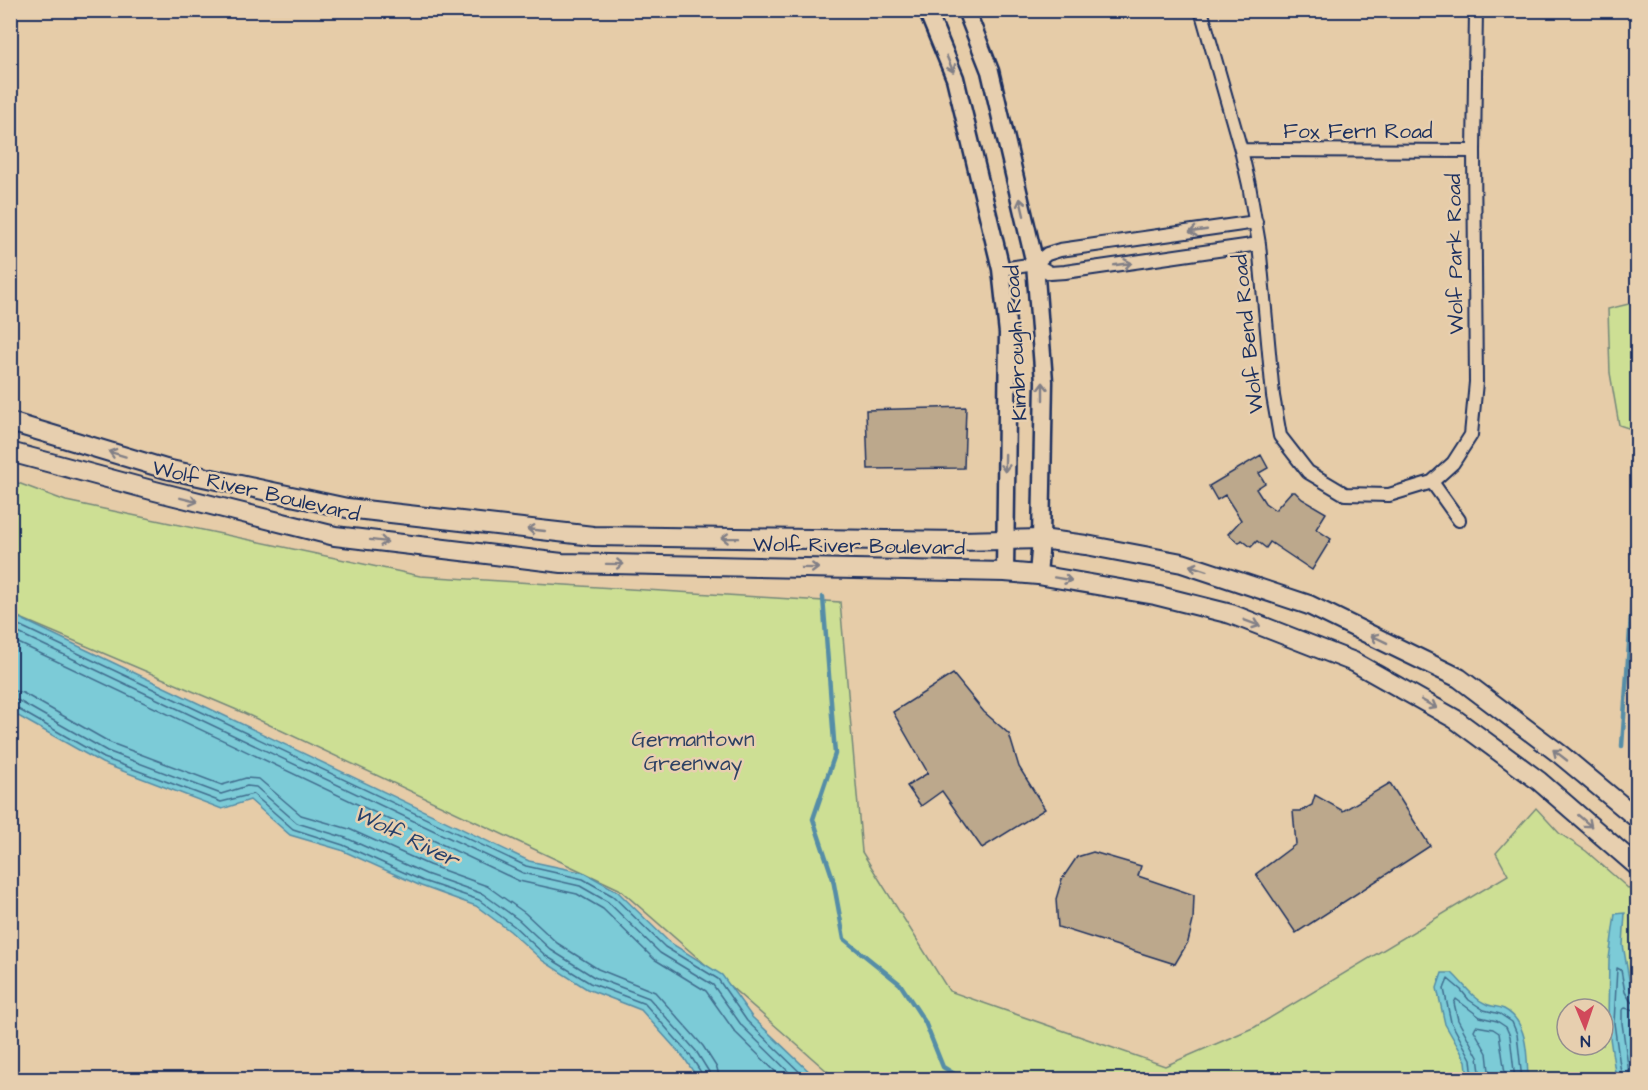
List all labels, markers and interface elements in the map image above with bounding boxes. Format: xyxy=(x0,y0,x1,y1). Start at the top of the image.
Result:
one-way arrow xyxy=(944,55,956,73)
street label: Fox Fern Road xyxy=(1283,117,1433,146)
street label: Wolf Park Road xyxy=(1439,173,1471,335)
one-way arrow xyxy=(1015,198,1027,217)
one-way arrow xyxy=(1188,225,1208,236)
street label: Wolf Bend Road xyxy=(1225,253,1271,415)
one-way arrow xyxy=(1113,259,1132,270)
street label: Kimbrough Road xyxy=(997,264,1037,422)
one-way arrow xyxy=(1038,381,1049,401)
one-way arrow xyxy=(108,448,127,459)
one-way arrow xyxy=(999,452,1011,472)
street label: Wolf River Boulevard xyxy=(149,453,363,529)
one-way arrow xyxy=(179,494,198,506)
one-way arrow xyxy=(526,524,546,535)
street label: Wolf River Boulevard xyxy=(753,530,966,562)
one-way arrow xyxy=(721,532,741,544)
one-way arrow xyxy=(369,536,388,547)
one-way arrow xyxy=(604,558,624,570)
one-way arrow xyxy=(799,562,819,574)
one-way arrow xyxy=(1189,562,1208,573)
one-way arrow xyxy=(1052,574,1072,585)
one-way arrow xyxy=(1243,618,1261,629)
one-way arrow xyxy=(1371,632,1389,644)
one-way arrow xyxy=(1420,698,1437,710)
park label: Germantown Greenway xyxy=(632,725,754,780)
one-way arrow xyxy=(1552,748,1568,761)
water label: Wolf River xyxy=(348,798,466,877)
one-way arrow xyxy=(1577,814,1592,828)
north arrow xyxy=(1555,997,1615,1057)
text: N xyxy=(1580,1030,1591,1052)

